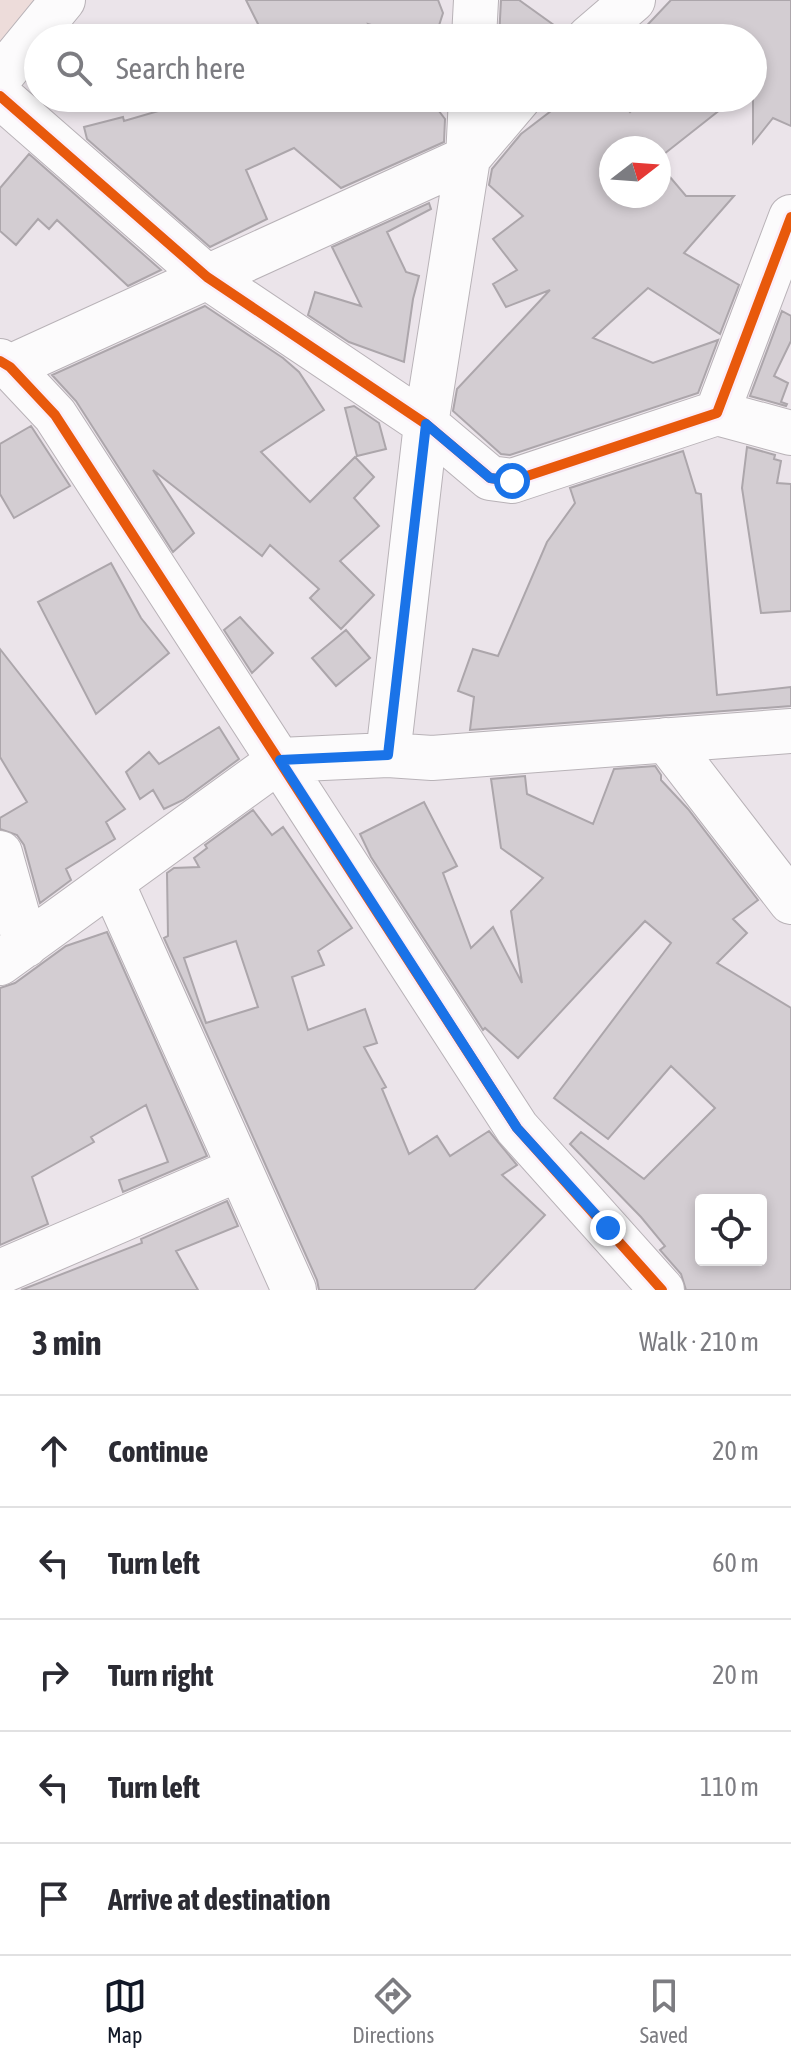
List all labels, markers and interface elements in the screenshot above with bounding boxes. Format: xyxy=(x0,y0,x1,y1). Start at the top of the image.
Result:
search box xyxy=(24,24,767,112)
icon: search xyxy=(52,46,96,90)
text: Search here xyxy=(116,51,245,85)
north arrow xyxy=(599,136,671,208)
route start xyxy=(494,463,530,499)
map controls xyxy=(695,1194,767,1266)
button: locate xyxy=(695,1194,767,1266)
route end xyxy=(590,1210,626,1246)
text: 3 min xyxy=(32,1323,101,1362)
text: Walk · 210 m xyxy=(639,1327,759,1357)
icon: ahead xyxy=(32,1429,76,1473)
text: Continue xyxy=(108,1434,208,1468)
text: 20 m xyxy=(712,1436,759,1466)
icon: left xyxy=(32,1541,76,1585)
text: Turn left xyxy=(108,1546,200,1580)
text: 60 m xyxy=(712,1548,759,1578)
icon: right xyxy=(32,1653,76,1697)
text: Turn right xyxy=(108,1658,214,1692)
text: 20 m xyxy=(712,1660,759,1690)
icon: left xyxy=(32,1765,76,1809)
text: Turn left xyxy=(108,1770,200,1804)
text: 110 m xyxy=(700,1772,759,1802)
icon: arrive xyxy=(32,1877,76,1921)
text: Arrive at destination xyxy=(108,1882,330,1916)
tab: Map xyxy=(103,1974,147,2048)
tab: Directions xyxy=(352,1974,434,2048)
tab: Saved xyxy=(640,1974,688,2048)

